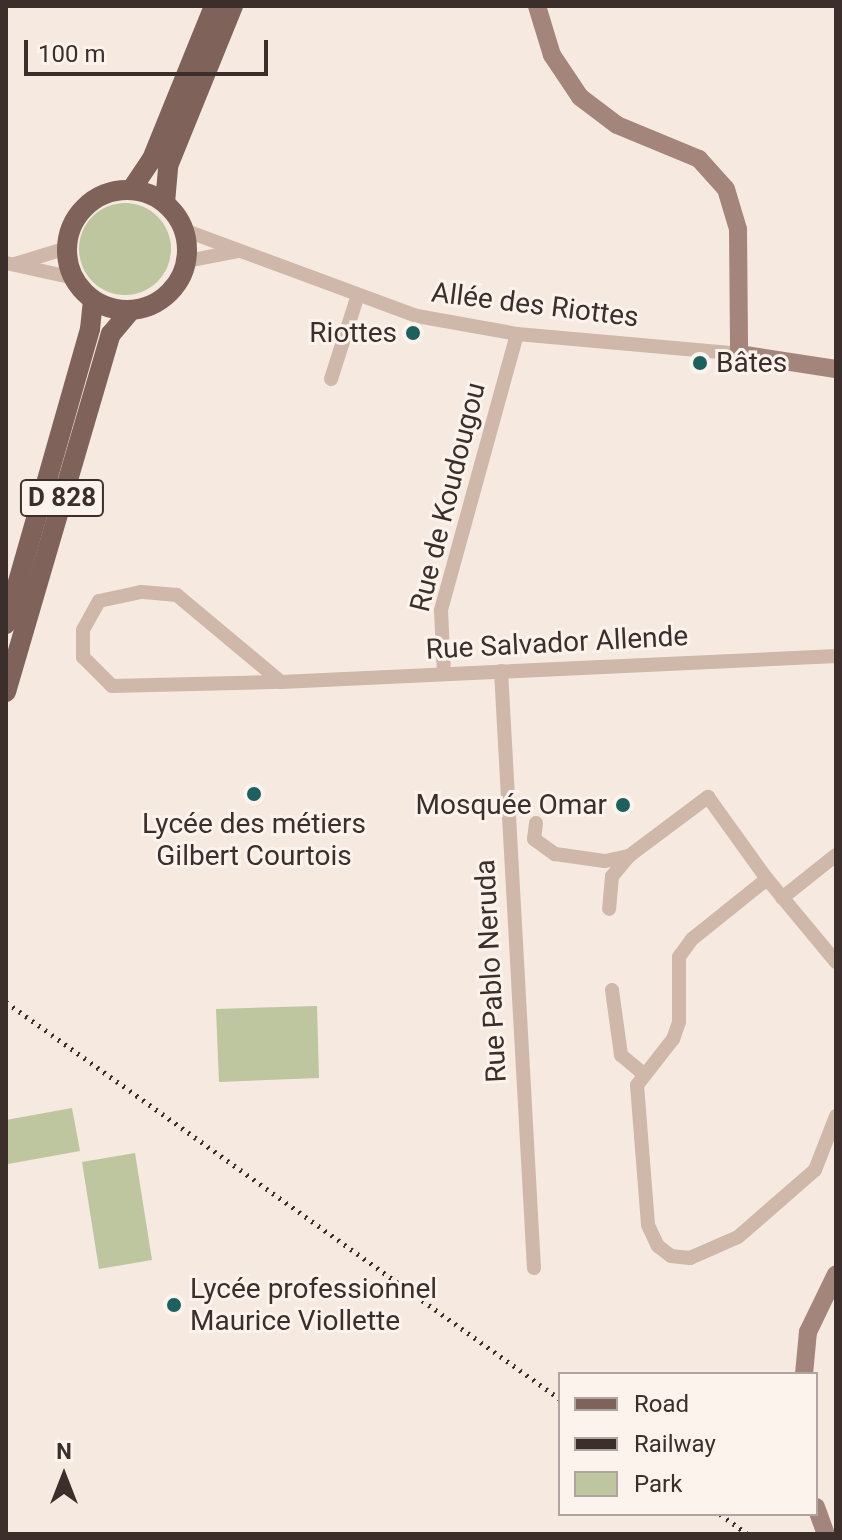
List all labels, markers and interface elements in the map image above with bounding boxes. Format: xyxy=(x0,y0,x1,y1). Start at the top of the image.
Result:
scale bar xyxy=(28,24,272,74)
text: 100 m xyxy=(38,40,105,68)
street label: Allée des Riottes xyxy=(430,276,640,334)
place label: Riottes xyxy=(309,316,397,350)
marker: Riottes xyxy=(404,324,422,342)
place label: Bâtes xyxy=(716,346,787,380)
marker: Bâtes xyxy=(691,354,709,372)
street label: Rue de Koudougou xyxy=(403,379,493,615)
road number: D 828 xyxy=(18,476,106,520)
street label: Rue Salvador Allende xyxy=(425,619,689,667)
marker: Lycée des métiers Gilbert Courtois xyxy=(245,785,263,803)
place label: Mosquée Omar xyxy=(416,788,607,822)
marker: Mosquée Omar xyxy=(614,796,632,814)
place label: Lycée des métiers Gilbert Courtois xyxy=(142,807,366,873)
street label: Rue Pablo Neruda xyxy=(468,859,514,1083)
place label: Lycée professionnel Maurice Viollette xyxy=(190,1272,437,1338)
marker: Lycée professionnel Maurice Viollette xyxy=(165,1296,183,1314)
legend xyxy=(558,1372,818,1516)
text: Road xyxy=(634,1390,689,1418)
text: Railway xyxy=(634,1430,716,1458)
north arrow xyxy=(24,1436,104,1516)
text: N xyxy=(56,1439,72,1464)
text: Park xyxy=(634,1470,682,1498)

